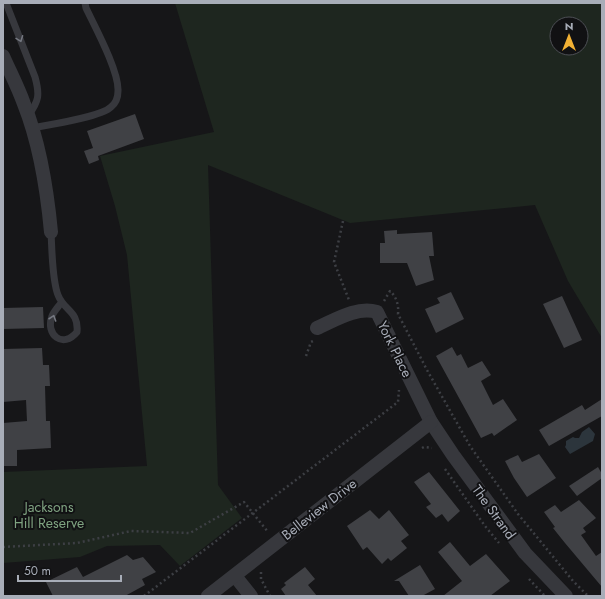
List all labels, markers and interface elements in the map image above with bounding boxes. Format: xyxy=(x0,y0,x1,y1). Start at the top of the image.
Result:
north arrow xyxy=(549,16,589,56)
text: N xyxy=(565,18,573,34)
one-way arrow xyxy=(16,36,24,43)
one-way arrow xyxy=(48,315,56,322)
street label: York Place xyxy=(373,317,417,381)
street label: Belleview Drive xyxy=(277,473,361,545)
street label: The Strand xyxy=(467,481,521,543)
park label: Jacksons Hill Reserve xyxy=(14,497,84,533)
scale bar xyxy=(18,557,121,583)
text: 50 m xyxy=(24,562,51,580)

